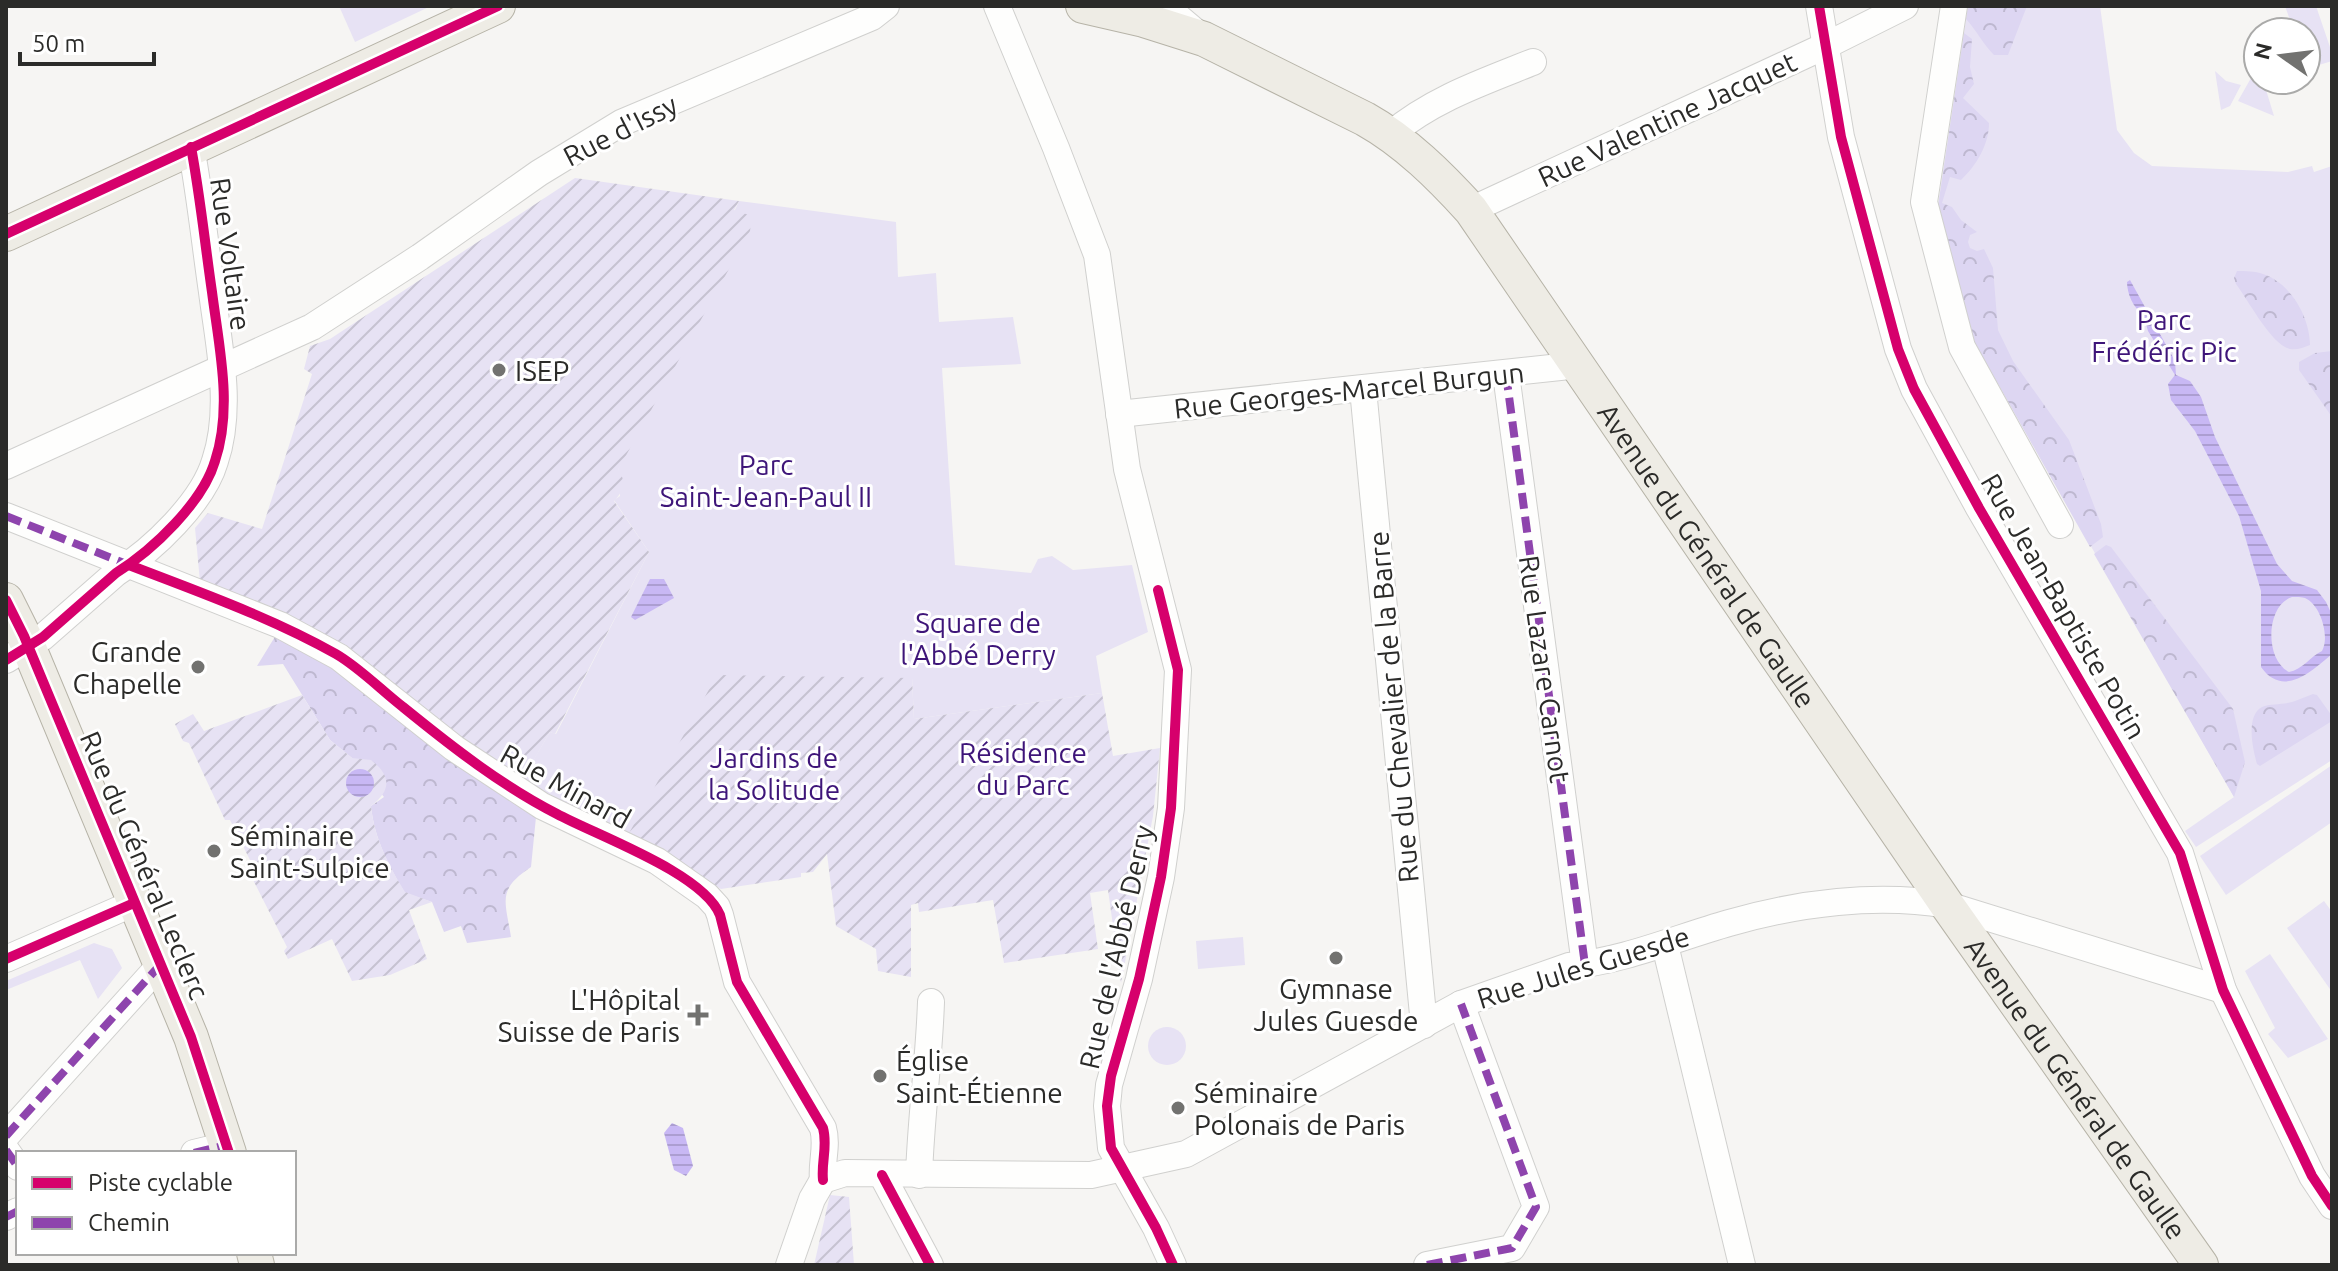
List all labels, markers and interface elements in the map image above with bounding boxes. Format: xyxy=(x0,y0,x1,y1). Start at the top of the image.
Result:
scale bar xyxy=(20,16,154,66)
north arrow xyxy=(2242,16,2322,96)
text: 50 m xyxy=(32,30,85,57)
text: N xyxy=(2248,40,2276,62)
street label: Rue Valentine Jacquet xyxy=(1533,45,1801,193)
street label: Rue d'Issy xyxy=(558,88,682,172)
street label: Rue Voltaire xyxy=(205,176,257,332)
park label: Parc Frédéric Pic xyxy=(2091,304,2237,367)
place label: ISEP xyxy=(515,355,569,386)
street label: Rue Georges-Marcel Burgun xyxy=(1172,356,1526,424)
marker: ISEP xyxy=(490,361,508,379)
street label: Avenue du Général de Gaulle xyxy=(1593,397,1822,713)
park label: Parc Saint-Jean-Paul II xyxy=(660,449,872,512)
street label: Rue Jean-Baptiste Potin xyxy=(1975,468,2153,744)
street label: Rue du Chevalier de la Barre xyxy=(1362,530,1424,884)
street label: Rue Lazare Carnot xyxy=(1514,553,1576,785)
park label: Square de l'Abbé Derry xyxy=(900,607,1056,670)
place label: Grande Chapelle xyxy=(72,636,182,699)
marker: Grande Chapelle xyxy=(189,658,207,676)
street label: Rue du Général Leclerc xyxy=(75,727,215,1003)
park label: Résidence du Parc xyxy=(959,737,1087,800)
street label: Rue Minard xyxy=(496,738,636,834)
park label: Jardins de la Solitude xyxy=(708,742,840,805)
place label: Séminaire Saint-Sulpice xyxy=(230,820,390,883)
street label: Rue de l'Abbé Derry xyxy=(1073,822,1159,1072)
marker: Séminaire Saint-Sulpice xyxy=(205,842,223,860)
street label: Rue Jules Guesde xyxy=(1473,920,1693,1014)
street label: Avenue du Général de Gaulle xyxy=(1959,931,2193,1245)
marker: Gymnase Jules Guesde xyxy=(1327,949,1345,967)
place label: Gymnase Jules Guesde xyxy=(1253,973,1419,1036)
place label: L'Hôpital Suisse de Paris xyxy=(498,984,680,1047)
marker: L'Hôpital Suisse de Paris xyxy=(687,1004,709,1026)
place label: Église Saint-Étienne xyxy=(896,1044,1063,1108)
marker: Église Saint-Étienne xyxy=(871,1067,889,1085)
place label: Séminaire Polonais de Paris xyxy=(1194,1077,1405,1140)
marker: Séminaire Polonais de Paris xyxy=(1169,1099,1187,1117)
legend xyxy=(16,1151,296,1255)
text: Piste cyclable xyxy=(88,1169,233,1196)
text: Chemin xyxy=(88,1209,170,1236)

